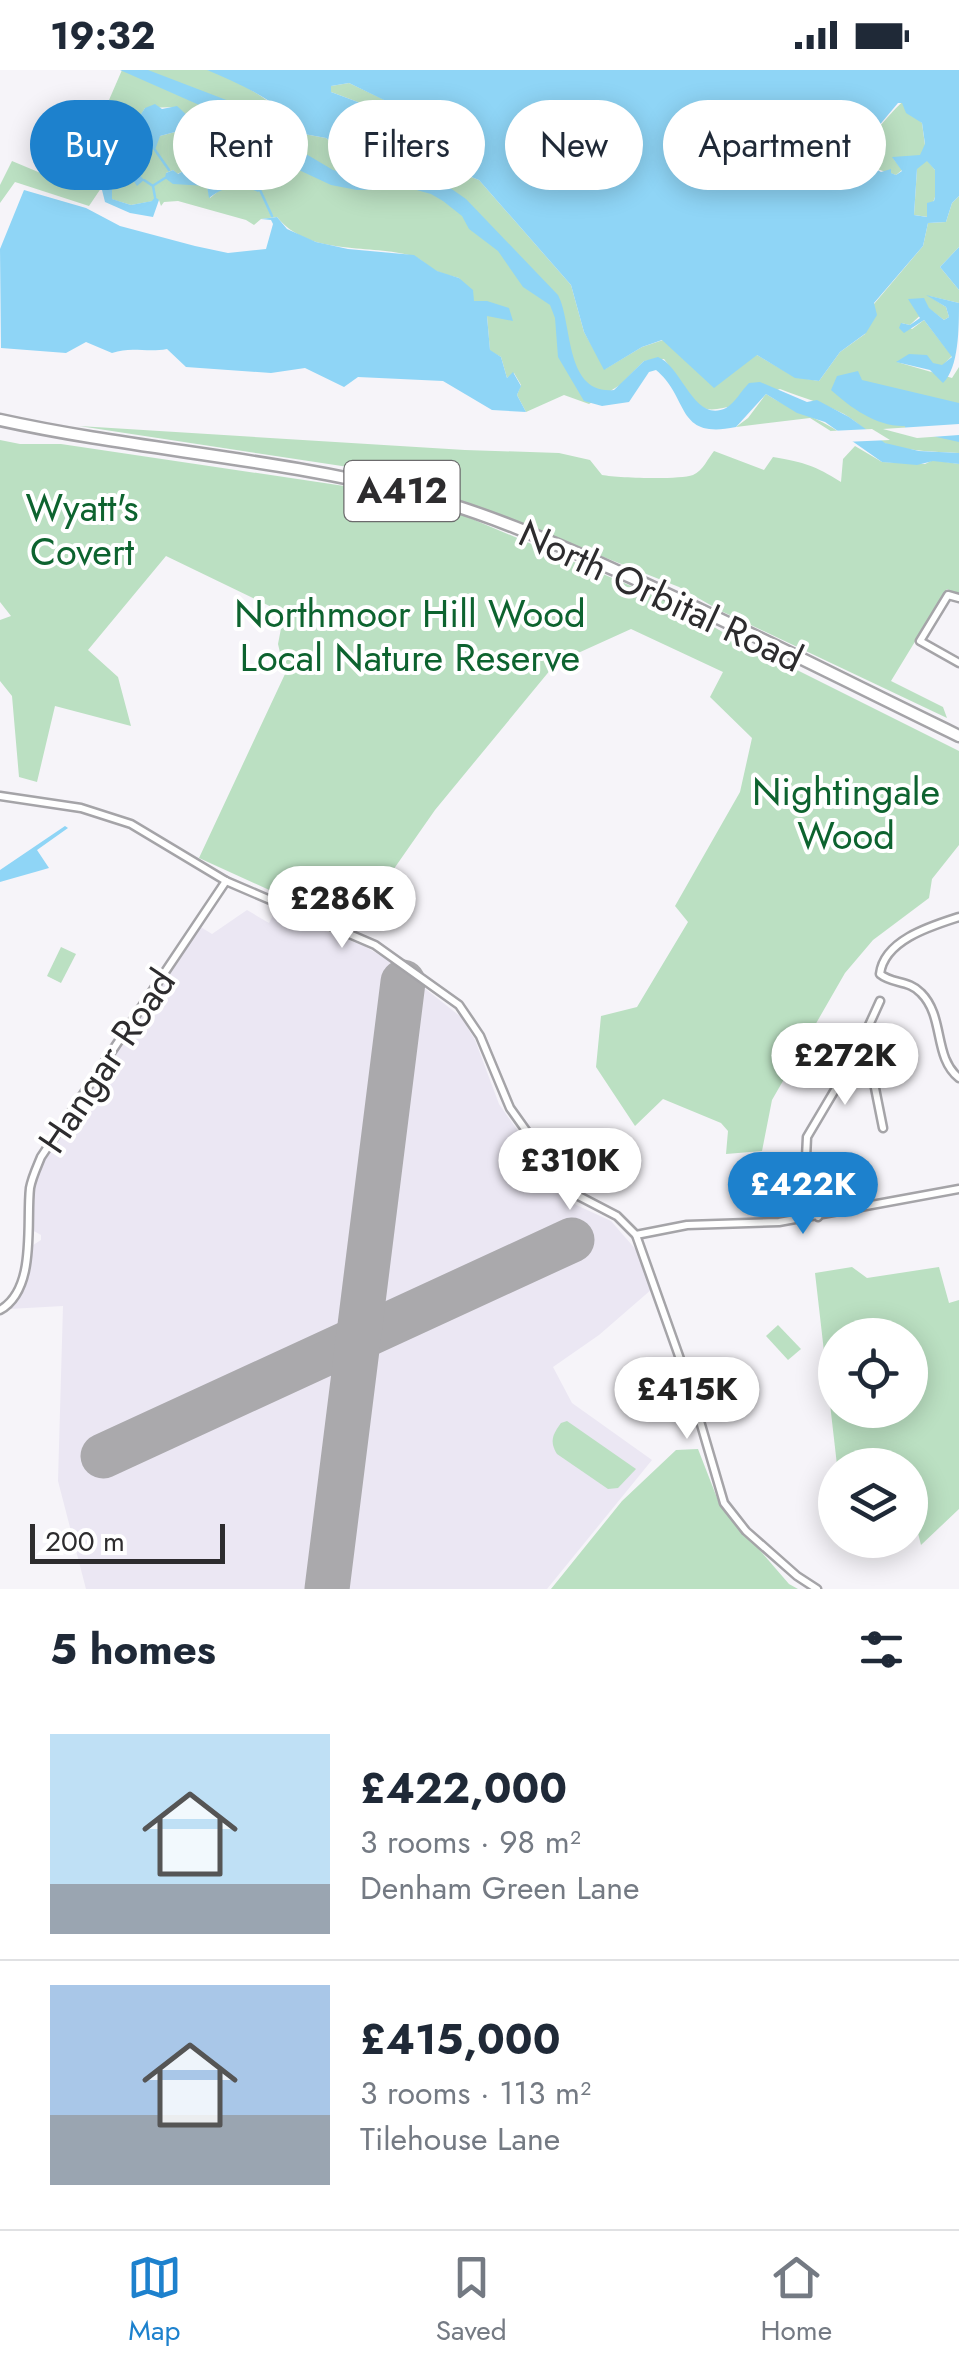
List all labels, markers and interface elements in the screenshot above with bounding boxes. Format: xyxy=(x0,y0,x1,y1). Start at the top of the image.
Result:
text: 19:32 xyxy=(50,8,156,63)
chip: Buy xyxy=(30,100,153,190)
chip: Rent xyxy=(173,100,308,190)
chip: Filters xyxy=(328,100,485,190)
chip: New xyxy=(505,100,643,190)
chip: Apartment xyxy=(663,100,886,190)
road number: A412 xyxy=(344,461,460,521)
park label: Wyatt's Covert xyxy=(25,480,139,579)
street label: North Orbital Road xyxy=(510,506,812,686)
park label: Northmoor Hill Wood Local Nature Reserve xyxy=(234,586,586,685)
park label: Nightingale Wood xyxy=(752,764,940,863)
pin: £286K xyxy=(272,866,412,951)
text: £286K xyxy=(290,875,394,921)
street label: Hangar Road xyxy=(25,958,189,1164)
pin: £272K xyxy=(775,1023,915,1108)
text: £272K xyxy=(793,1032,897,1078)
pin: £310K xyxy=(500,1128,640,1213)
text: £310K xyxy=(520,1137,620,1183)
pin: £422K xyxy=(733,1152,873,1237)
text: £422K xyxy=(750,1161,856,1207)
map controls xyxy=(818,1318,928,1558)
button: locate xyxy=(818,1318,928,1428)
pin: £415K xyxy=(617,1357,757,1442)
text: £415K xyxy=(636,1366,738,1412)
button: layers xyxy=(818,1448,928,1558)
scale bar xyxy=(30,1519,225,1564)
text: 200 m xyxy=(45,1521,125,1562)
text: 5 homes xyxy=(50,1619,216,1680)
icon: filters xyxy=(854,1622,909,1677)
text: £422,000 xyxy=(360,1758,567,1819)
icon: home xyxy=(130,1774,250,1894)
text: 3 rooms · 98 m² xyxy=(360,1819,581,1865)
text: Denham Green Lane xyxy=(360,1865,640,1911)
text: £415,000 xyxy=(360,2009,560,2070)
icon: home xyxy=(130,2025,250,2145)
text: 3 rooms · 113 m² xyxy=(360,2070,591,2116)
text: Tilehouse Lane xyxy=(360,2116,560,2162)
tab: Map xyxy=(127,2250,182,2351)
tab: Saved xyxy=(436,2250,507,2351)
tab: Home xyxy=(760,2250,832,2351)

